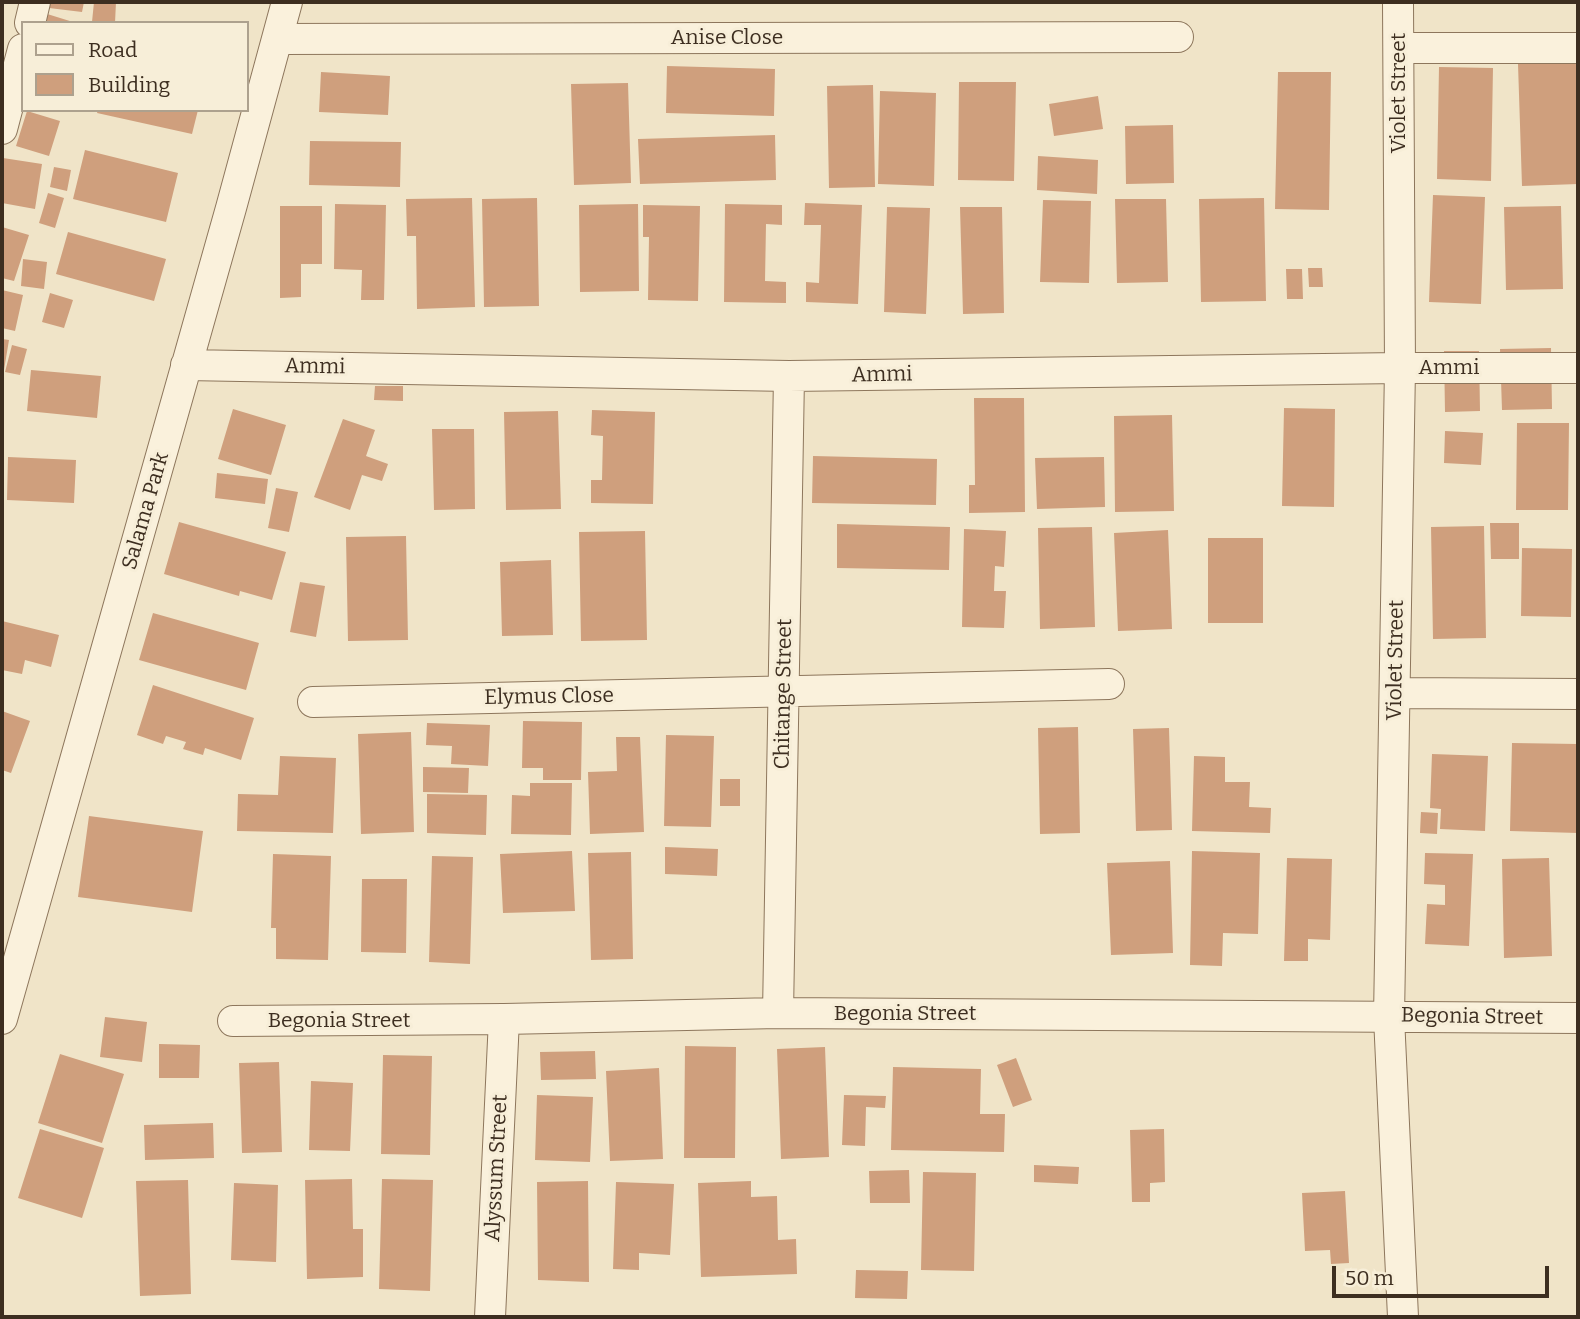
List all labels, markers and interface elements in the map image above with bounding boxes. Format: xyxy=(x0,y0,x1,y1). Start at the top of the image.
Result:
legend xyxy=(21,21,248,112)
street label: Anise Close xyxy=(671,25,783,51)
street label: Violet Street xyxy=(1386,33,1412,153)
text: Road xyxy=(88,37,137,63)
text: Building xyxy=(88,72,170,98)
street label: Ammi xyxy=(284,354,346,380)
street label: Ammi xyxy=(1419,355,1479,381)
street label: Ammi xyxy=(851,362,913,388)
street label: Salama Park xyxy=(117,449,175,573)
street label: Violet Street xyxy=(1382,600,1410,720)
street label: Chitange Street xyxy=(770,618,798,770)
street label: Elymus Close xyxy=(484,683,614,711)
street label: Begonia Street xyxy=(834,1001,976,1027)
street label: Begonia Street xyxy=(1401,1003,1543,1031)
street label: Begonia Street xyxy=(268,1008,410,1034)
street label: Alyssum Street xyxy=(481,1094,513,1242)
scale bar xyxy=(1335,1252,1552,1296)
text: 50 m xyxy=(1345,1265,1394,1291)

